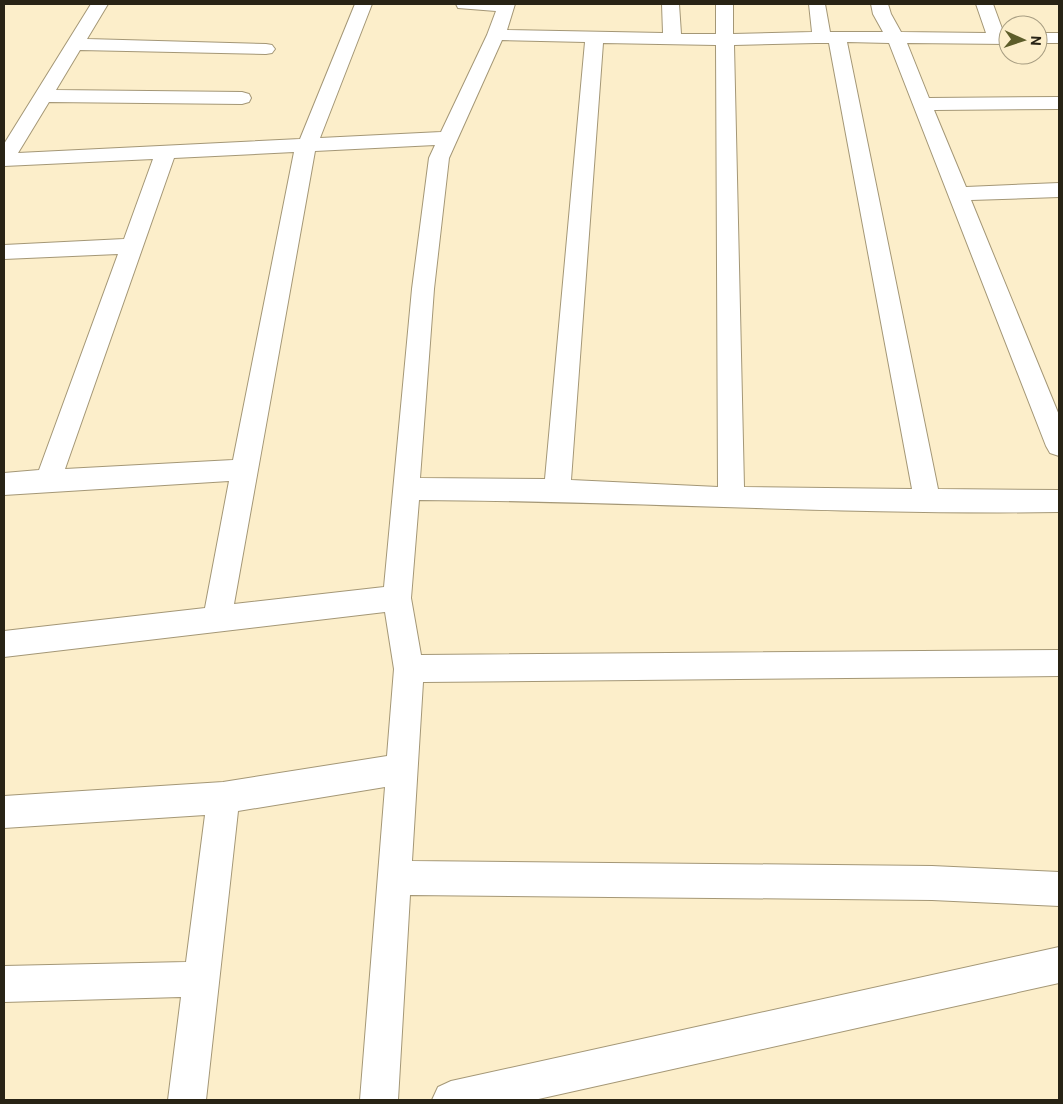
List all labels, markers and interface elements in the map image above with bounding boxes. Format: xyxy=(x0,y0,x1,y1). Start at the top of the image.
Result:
north arrow xyxy=(998,15,1048,65)
text: N xyxy=(1028,35,1044,46)

